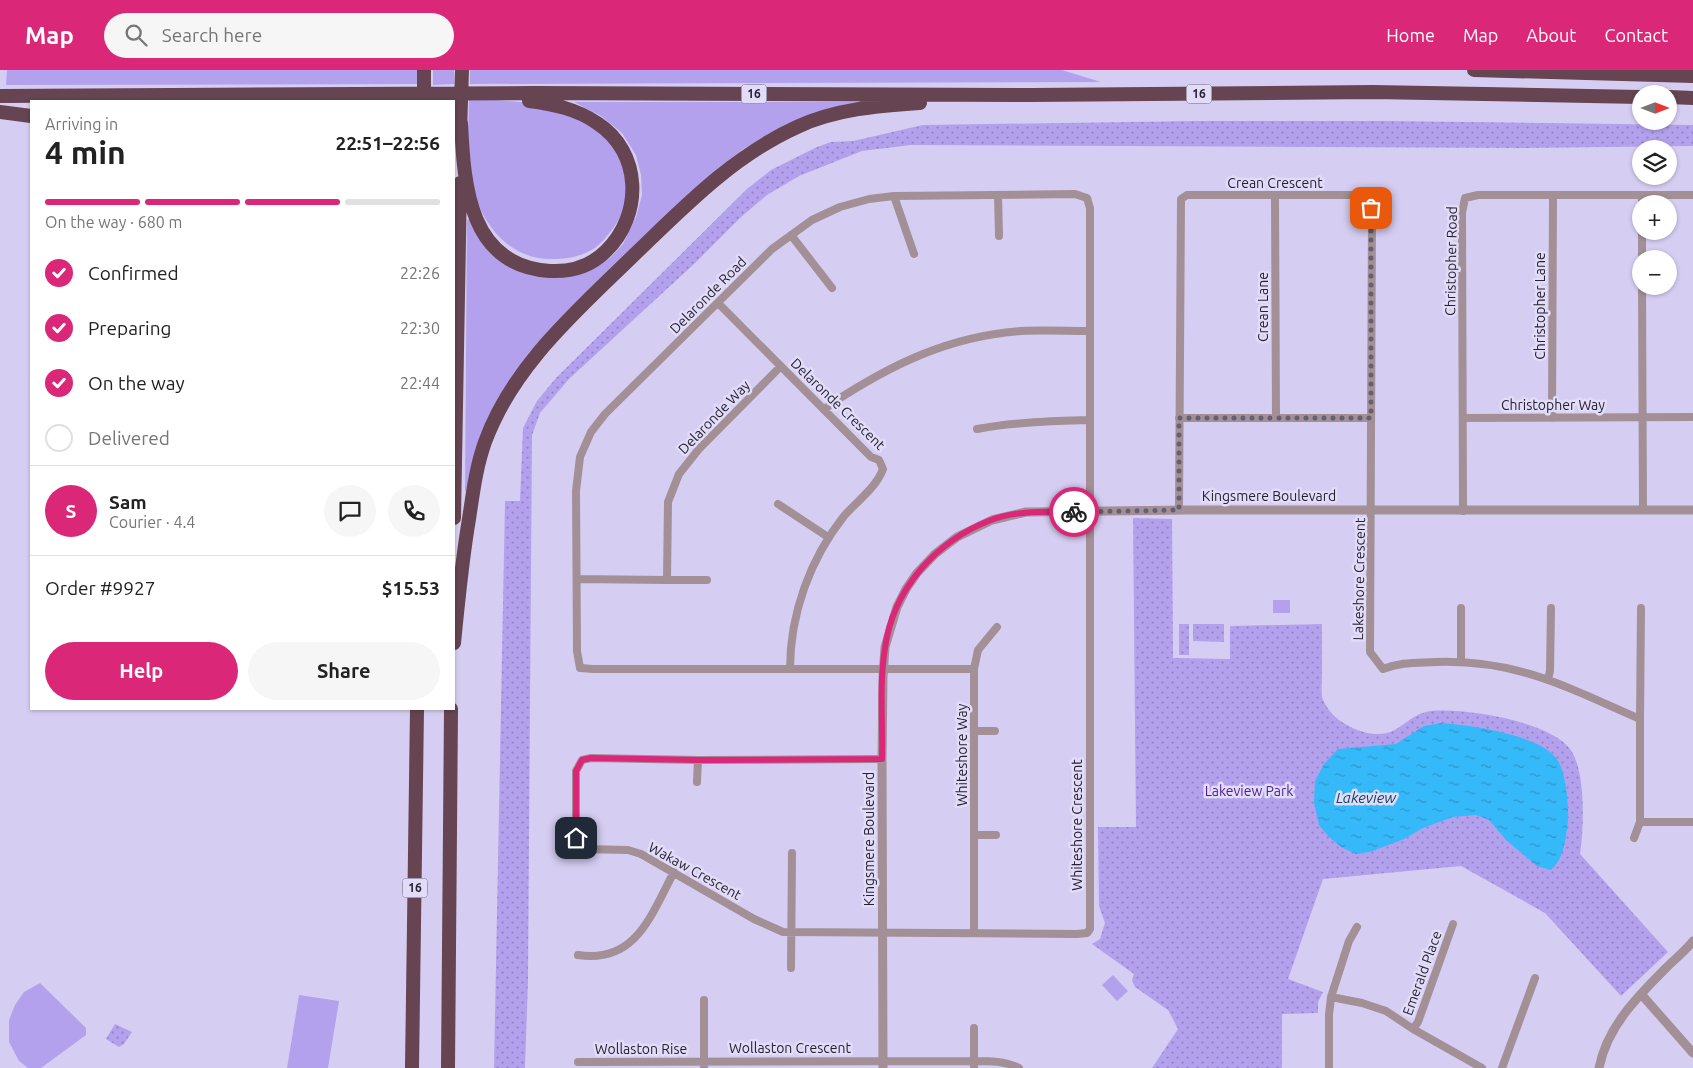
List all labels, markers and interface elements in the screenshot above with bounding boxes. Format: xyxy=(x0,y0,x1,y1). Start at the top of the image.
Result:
search box xyxy=(104,13,454,58)
icon: search xyxy=(122,21,150,49)
text: Map xyxy=(25,22,74,49)
text: Search here xyxy=(162,24,262,46)
text: Home xyxy=(1386,25,1435,45)
text: Map xyxy=(1463,25,1498,45)
text: About xyxy=(1526,25,1576,45)
text: Contact xyxy=(1604,25,1668,45)
road number: 16 xyxy=(742,84,766,104)
road number: 16 xyxy=(1186,84,1212,104)
north arrow xyxy=(1632,85,1678,130)
map controls xyxy=(1632,85,1677,295)
text: Arriving in xyxy=(45,115,118,133)
text: 22:51–22:56 xyxy=(335,132,440,154)
text: 4 min xyxy=(45,134,126,170)
button: layers xyxy=(1632,140,1677,185)
street label: Crean Crescent xyxy=(1227,175,1323,191)
pin xyxy=(1350,187,1392,229)
icon: bag xyxy=(1357,194,1385,222)
button: + xyxy=(1632,195,1677,240)
street label: Christopher Road xyxy=(1442,206,1460,316)
text: On the way · 680 m xyxy=(45,213,182,231)
button: − xyxy=(1632,250,1677,295)
street label: Christopher Lane xyxy=(1532,252,1548,360)
street label: Delaronde Road xyxy=(667,254,749,336)
icon: check xyxy=(45,259,73,287)
text: Confirmed xyxy=(88,262,179,284)
text: 22:26 xyxy=(400,264,440,282)
street label: Crean Lane xyxy=(1255,272,1271,342)
icon: check xyxy=(45,314,73,342)
text: Preparing xyxy=(88,317,172,339)
text: 22:30 xyxy=(400,319,440,337)
street label: Delaronde Crescent xyxy=(788,355,889,453)
icon: check xyxy=(45,369,73,397)
text: On the way xyxy=(88,372,185,394)
text: 22:44 xyxy=(400,374,440,392)
street label: Delaronde Way xyxy=(675,377,753,457)
street label: Christopher Way xyxy=(1501,397,1605,413)
text: Delivered xyxy=(88,427,170,449)
button: chat xyxy=(324,485,376,537)
button: phone xyxy=(388,485,440,537)
courier xyxy=(1049,487,1099,537)
street label: Kingsmere Boulevard xyxy=(1202,488,1336,504)
text: Sam xyxy=(109,491,147,513)
icon: bike xyxy=(1060,498,1088,526)
text: S xyxy=(66,500,76,522)
text: Courier · 4.4 xyxy=(109,513,195,531)
street label: Lakeshore Crescent xyxy=(1350,517,1368,641)
text: Order #9927 xyxy=(45,577,155,599)
text: $15.53 xyxy=(382,577,440,599)
button: Help xyxy=(45,642,238,700)
button: Share xyxy=(248,642,440,700)
street label: Whiteshore Way xyxy=(954,703,970,806)
street label: Whiteshore Crescent xyxy=(1069,759,1085,891)
street label: Kingsmere Boulevard xyxy=(861,772,877,906)
park label: Lakeview Park xyxy=(1205,783,1293,799)
water label: Lakeview xyxy=(1336,789,1397,806)
pin xyxy=(555,817,597,859)
icon: home xyxy=(562,824,590,852)
street label: Wakaw Crescent xyxy=(646,839,745,903)
road number: 16 xyxy=(402,878,428,898)
street label: Emerald Place xyxy=(1399,929,1445,1017)
street label: Wollaston Crescent xyxy=(729,1040,851,1056)
street label: Wollaston Rise xyxy=(595,1041,687,1057)

